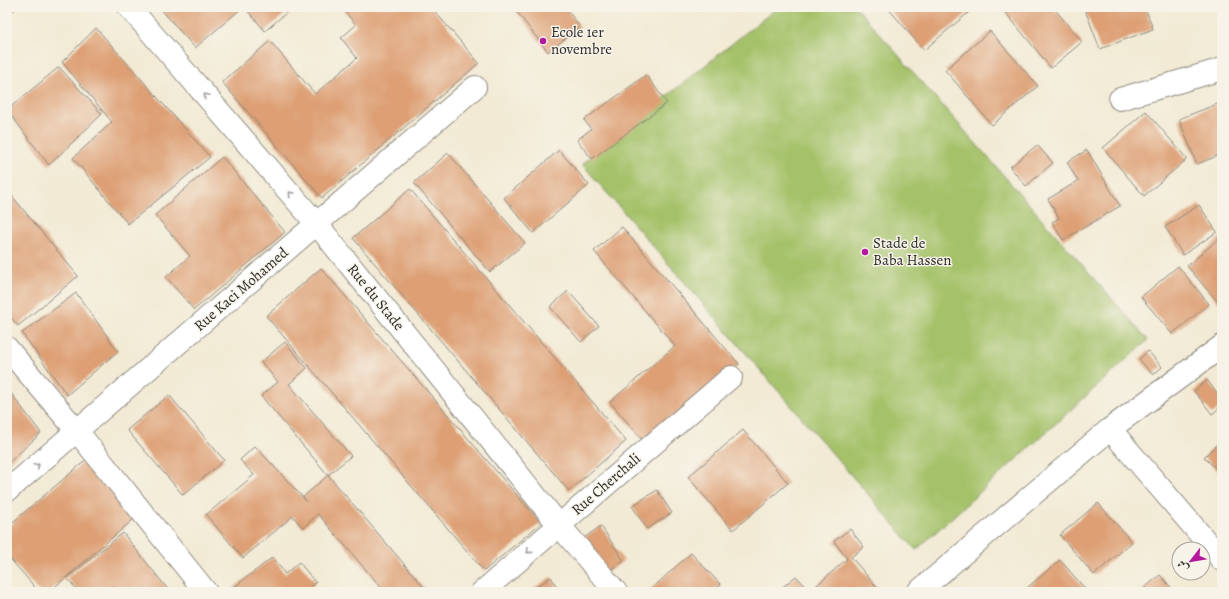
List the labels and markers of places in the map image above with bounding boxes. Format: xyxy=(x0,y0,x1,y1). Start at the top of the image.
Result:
place label: Ecole 1er novembre xyxy=(551,22,612,59)
marker: Ecole 1er novembre xyxy=(538,36,548,46)
place label: Stade de Baba Hassen xyxy=(873,233,952,270)
marker: Stade de Baba Hassen xyxy=(860,247,870,257)

